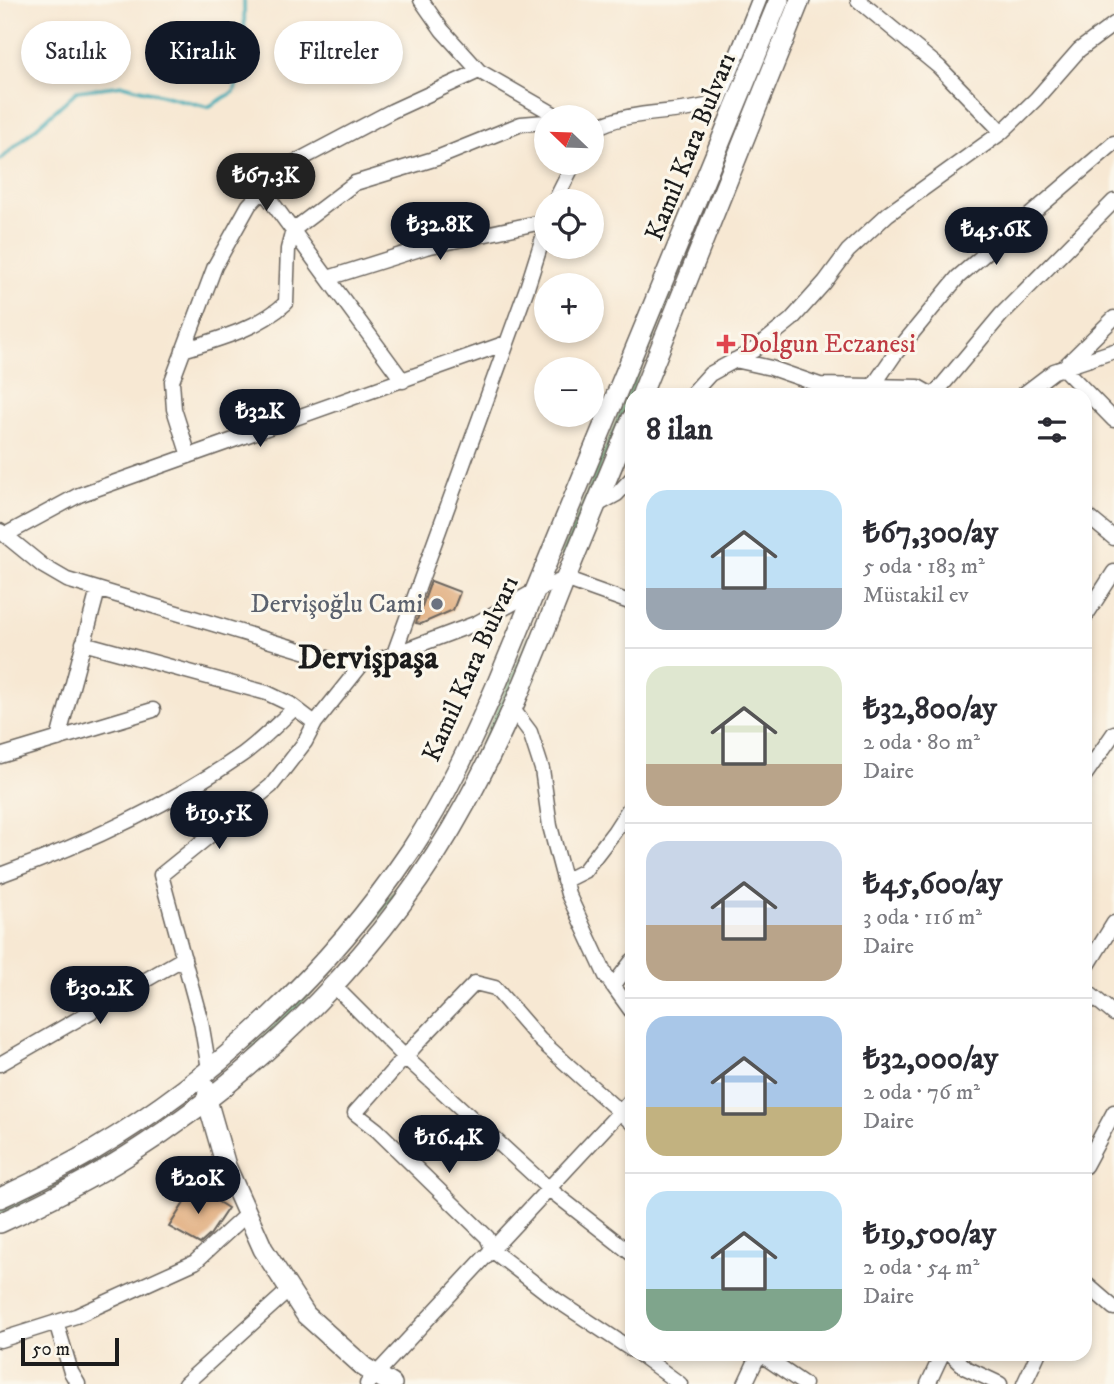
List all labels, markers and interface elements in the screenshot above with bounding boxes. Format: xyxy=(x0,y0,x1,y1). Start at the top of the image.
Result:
chip: Satılık xyxy=(21,21,131,84)
chip: Kiralık xyxy=(145,21,260,84)
chip: Filtreler xyxy=(274,21,403,84)
street label: Kamil Kara Bulvarı xyxy=(638,48,744,246)
north arrow xyxy=(534,105,604,175)
map controls xyxy=(534,105,604,427)
pin: ₺67.3K xyxy=(209,154,323,213)
text: ₺67.3K xyxy=(232,161,300,190)
button: locate xyxy=(534,189,604,259)
pin: ₺32.8K xyxy=(383,202,497,262)
pin: ₺45.6K xyxy=(939,208,1053,267)
text: ₺32.8K xyxy=(407,210,473,239)
text: ₺45.6K xyxy=(961,215,1031,244)
button: + xyxy=(534,273,604,343)
place label: Dolgun Eczanesi xyxy=(740,328,916,361)
marker: Dolgun Eczanesi xyxy=(718,336,734,352)
button: − xyxy=(534,357,604,427)
pin: ₺32K xyxy=(219,390,301,449)
text: ₺32K xyxy=(235,397,285,426)
icon: filters xyxy=(1033,411,1071,449)
text: 8 ilan xyxy=(646,412,713,449)
text: ₺67,300/ay xyxy=(863,515,998,552)
icon: home xyxy=(702,518,786,602)
text: 5 oda · 183 m² xyxy=(863,552,985,581)
street label: Kamil Kara Bulvarı xyxy=(415,571,527,767)
text: Müstakil ev xyxy=(863,581,969,610)
place label: Dervişoğlu Cami xyxy=(250,588,423,621)
marker: Dervişoğlu Cami xyxy=(429,596,445,612)
district label: Dervişpaşa xyxy=(298,638,439,679)
text: ₺32,800/ay xyxy=(863,691,997,728)
icon: home xyxy=(702,694,786,778)
text: 2 oda · 80 m² xyxy=(863,728,980,757)
text: Daire xyxy=(863,757,914,786)
pin: ₺19.5K xyxy=(162,792,276,851)
text: ₺19.5K xyxy=(186,799,252,828)
text: ₺45,600/ay xyxy=(863,866,1002,903)
icon: home xyxy=(702,869,786,953)
text: 3 oda · 116 m² xyxy=(863,903,982,932)
text: Daire xyxy=(863,932,914,961)
pin: ₺30.2K xyxy=(43,967,157,1026)
text: ₺30.2K xyxy=(66,974,134,1003)
text: ₺32,000/ay xyxy=(863,1041,998,1078)
icon: home xyxy=(702,1044,786,1128)
text: 2 oda · 76 m² xyxy=(863,1078,980,1107)
text: Daire xyxy=(863,1107,914,1136)
pin: ₺16.4K xyxy=(392,1116,506,1175)
text: ₺16.4K xyxy=(415,1123,483,1152)
pin: ₺20K xyxy=(157,1156,239,1216)
text: ₺20K xyxy=(172,1164,225,1193)
text: ₺19,500/ay xyxy=(863,1216,996,1253)
icon: home xyxy=(702,1219,786,1303)
text: 2 oda · 54 m² xyxy=(863,1253,979,1282)
text: Daire xyxy=(863,1282,914,1311)
scale bar xyxy=(21,1335,119,1367)
text: 50 m xyxy=(32,1338,70,1361)

